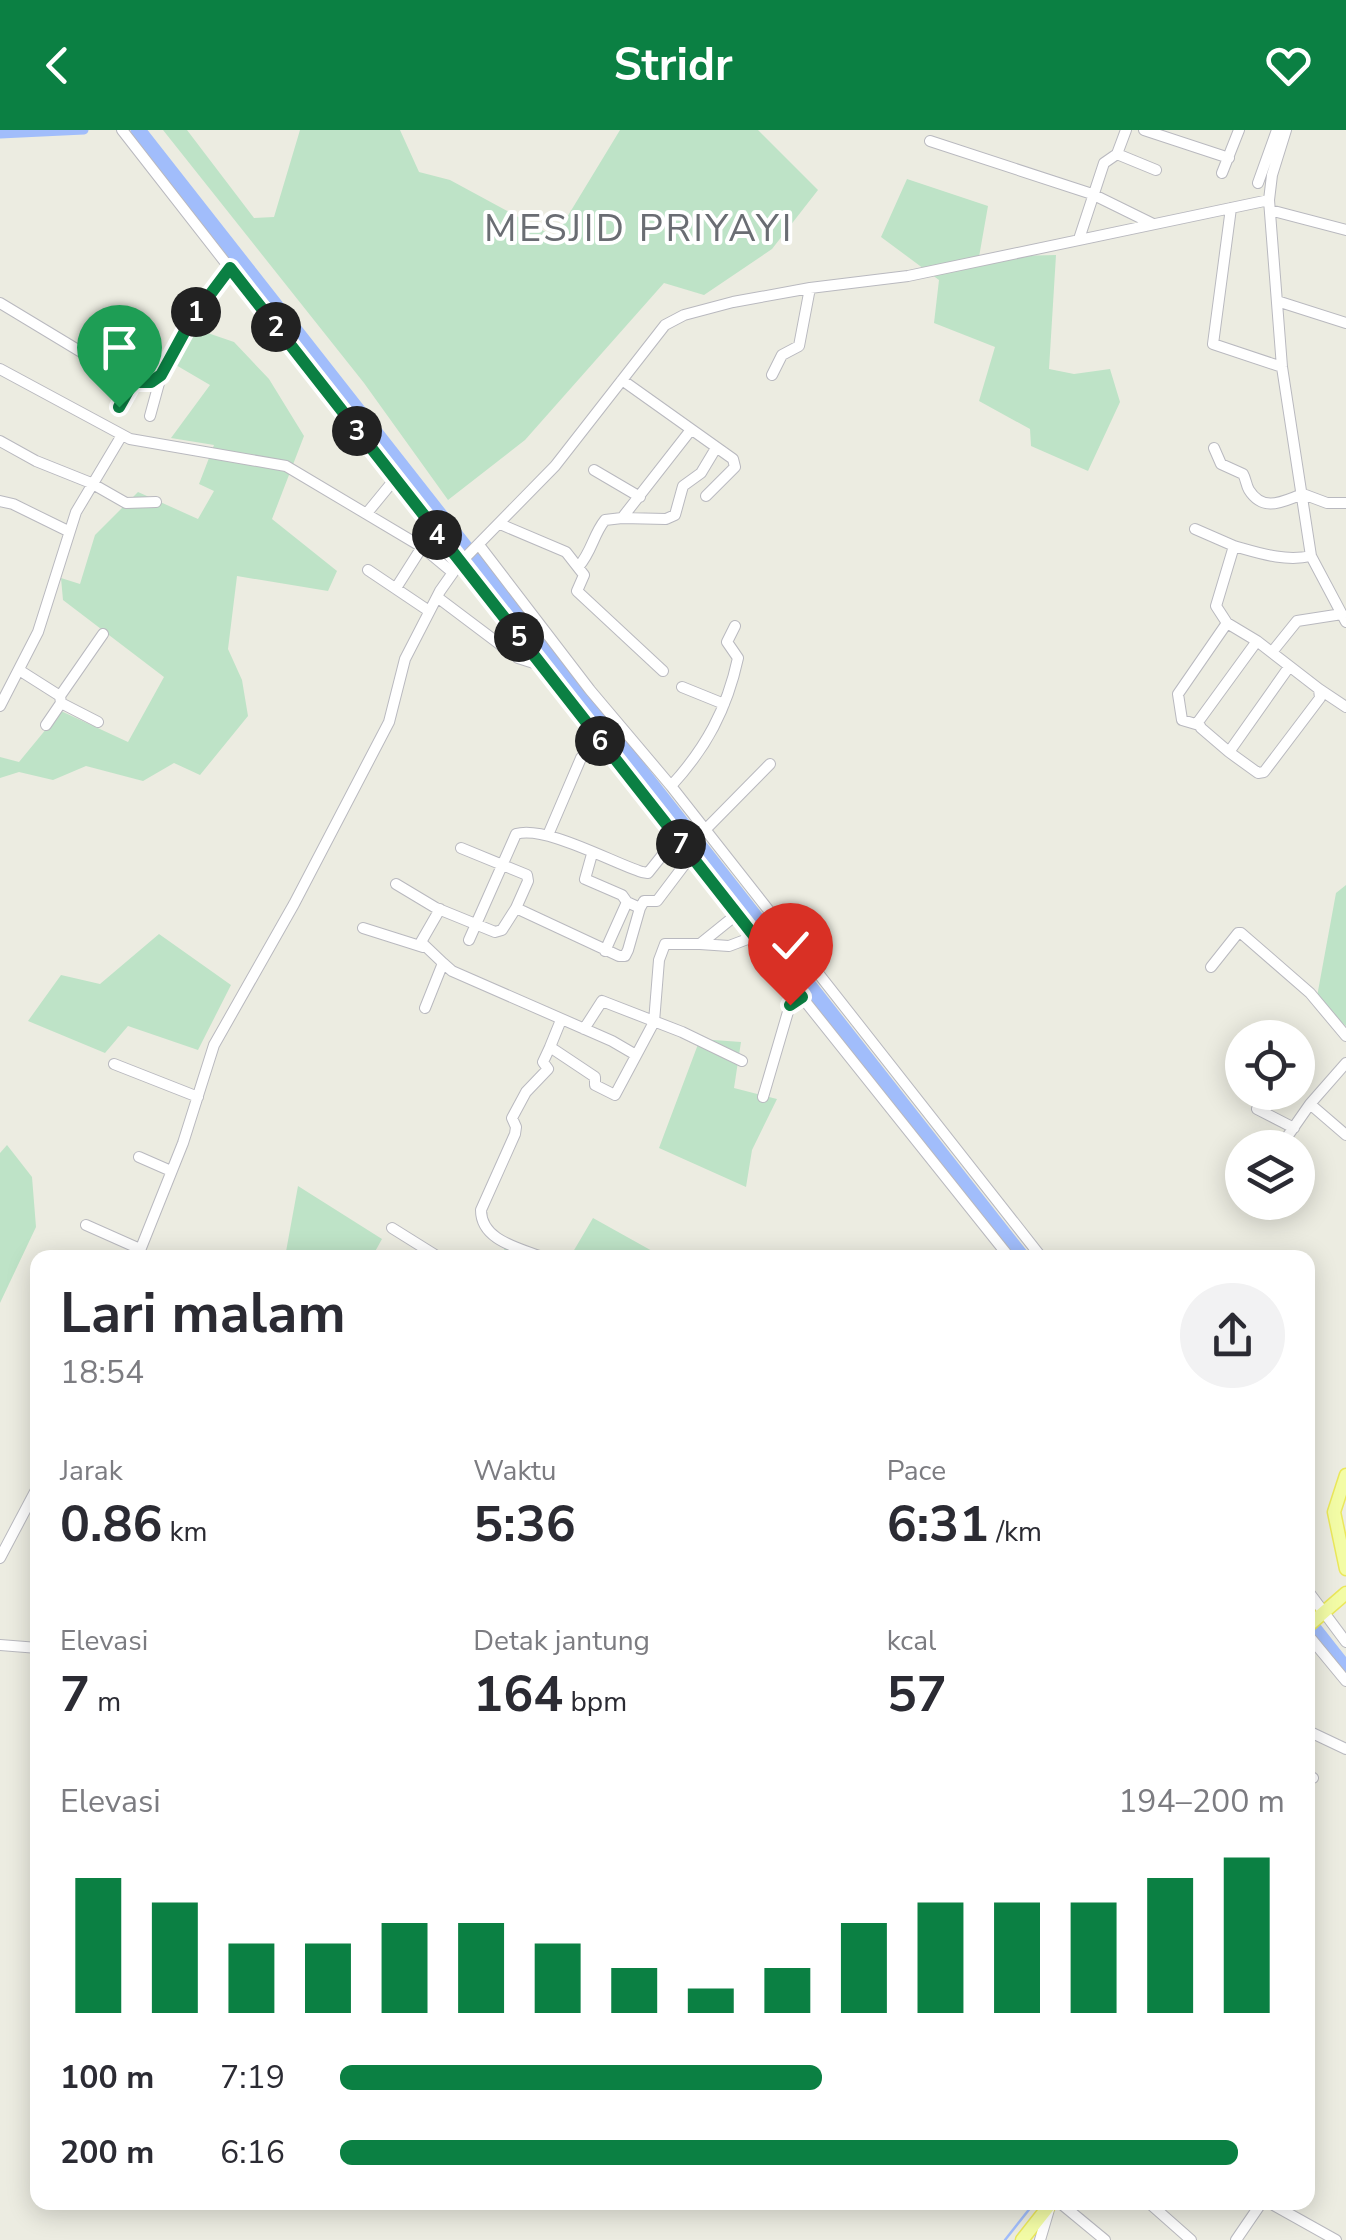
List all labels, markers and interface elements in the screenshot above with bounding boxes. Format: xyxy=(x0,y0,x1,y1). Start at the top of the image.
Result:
text: Stridr xyxy=(613,35,733,96)
icon: back xyxy=(30,38,85,93)
icon: heart xyxy=(1261,38,1316,93)
district label: MESJID PRIYAYI xyxy=(484,203,794,254)
pin: 1 xyxy=(171,287,221,337)
text: 1 xyxy=(188,293,204,331)
pin: 2 xyxy=(251,302,301,352)
pin xyxy=(77,305,162,408)
text: 2 xyxy=(268,308,284,346)
icon: arrive xyxy=(92,320,147,375)
pin: 3 xyxy=(332,406,382,456)
text: 3 xyxy=(349,412,365,450)
pin: 4 xyxy=(412,510,462,560)
text: 4 xyxy=(429,516,445,554)
pin: 5 xyxy=(494,612,544,662)
text: 5 xyxy=(511,618,527,656)
pin: 6 xyxy=(575,716,625,766)
text: 6 xyxy=(592,722,608,760)
pin: 7 xyxy=(656,819,706,869)
text: 7 xyxy=(673,825,689,863)
pin xyxy=(748,903,833,1006)
icon: check xyxy=(763,918,818,973)
map controls xyxy=(1225,1020,1315,1220)
button: locate xyxy=(1225,1020,1315,1110)
button: layers xyxy=(1225,1130,1315,1220)
text: Lari malam xyxy=(60,1276,346,1351)
button: share xyxy=(1180,1283,1285,1388)
text: 18:54 xyxy=(60,1351,144,1394)
text: Jarak xyxy=(60,1452,123,1490)
text: Waktu xyxy=(473,1452,557,1490)
text: Pace xyxy=(887,1452,946,1490)
text: 0.86 xyxy=(60,1490,162,1559)
text: 5:36 xyxy=(473,1490,576,1559)
text: 6:31 xyxy=(887,1490,989,1559)
text: km xyxy=(162,1513,208,1551)
text: /km xyxy=(989,1513,1042,1551)
text: Elevasi xyxy=(60,1622,148,1660)
text: Detak jantung xyxy=(473,1622,650,1660)
text: kcal xyxy=(887,1622,936,1660)
text: 7 xyxy=(60,1660,90,1729)
text: 164 xyxy=(473,1660,563,1729)
text: 57 xyxy=(887,1660,947,1729)
text: m xyxy=(90,1683,121,1721)
text: bpm xyxy=(563,1683,627,1721)
text: Elevasi xyxy=(60,1780,161,1823)
text: 194–200 m xyxy=(1118,1780,1285,1823)
text: 100 m xyxy=(60,2056,154,2099)
text: 7:19 xyxy=(220,2056,285,2099)
text: 200 m xyxy=(60,2131,154,2174)
text: 6:16 xyxy=(220,2131,285,2174)

